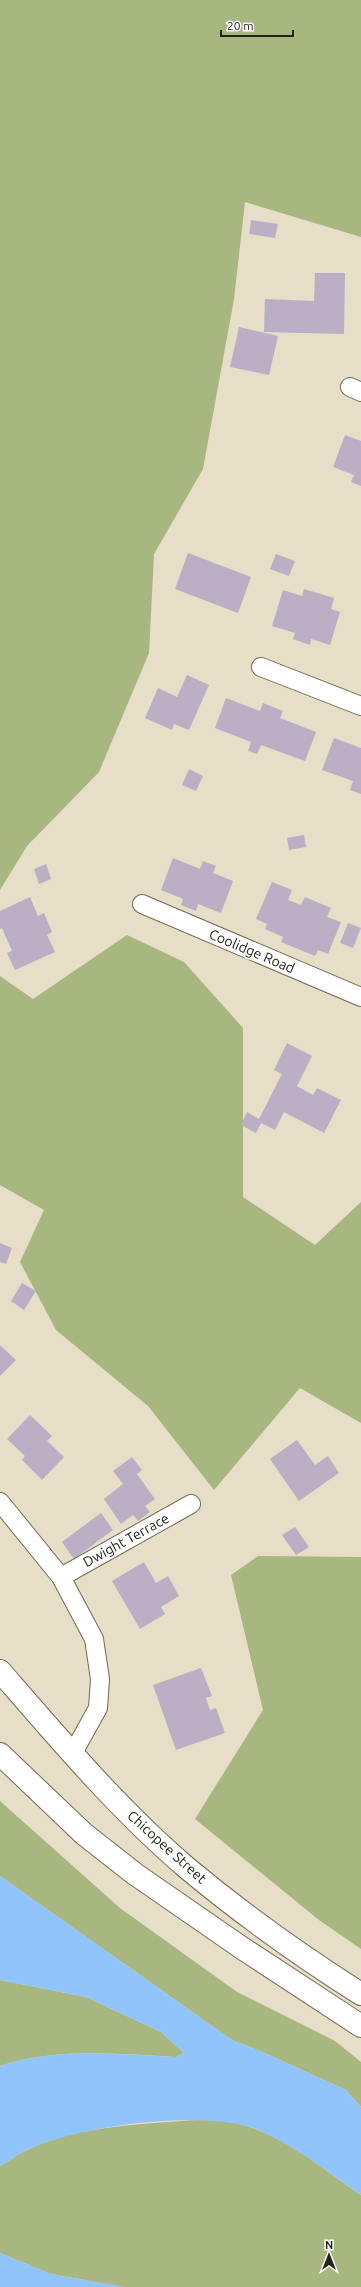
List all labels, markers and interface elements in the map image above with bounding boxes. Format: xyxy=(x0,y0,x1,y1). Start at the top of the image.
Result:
scale bar xyxy=(221,12,293,38)
text: 20 m xyxy=(227,19,254,32)
street label: Coolidge Road xyxy=(207,926,297,976)
street label: Dwight Terrace xyxy=(80,1510,172,1570)
street label: Chicopee Street xyxy=(124,1807,210,1887)
north arrow xyxy=(309,2235,349,2275)
text: N xyxy=(325,2239,333,2251)

